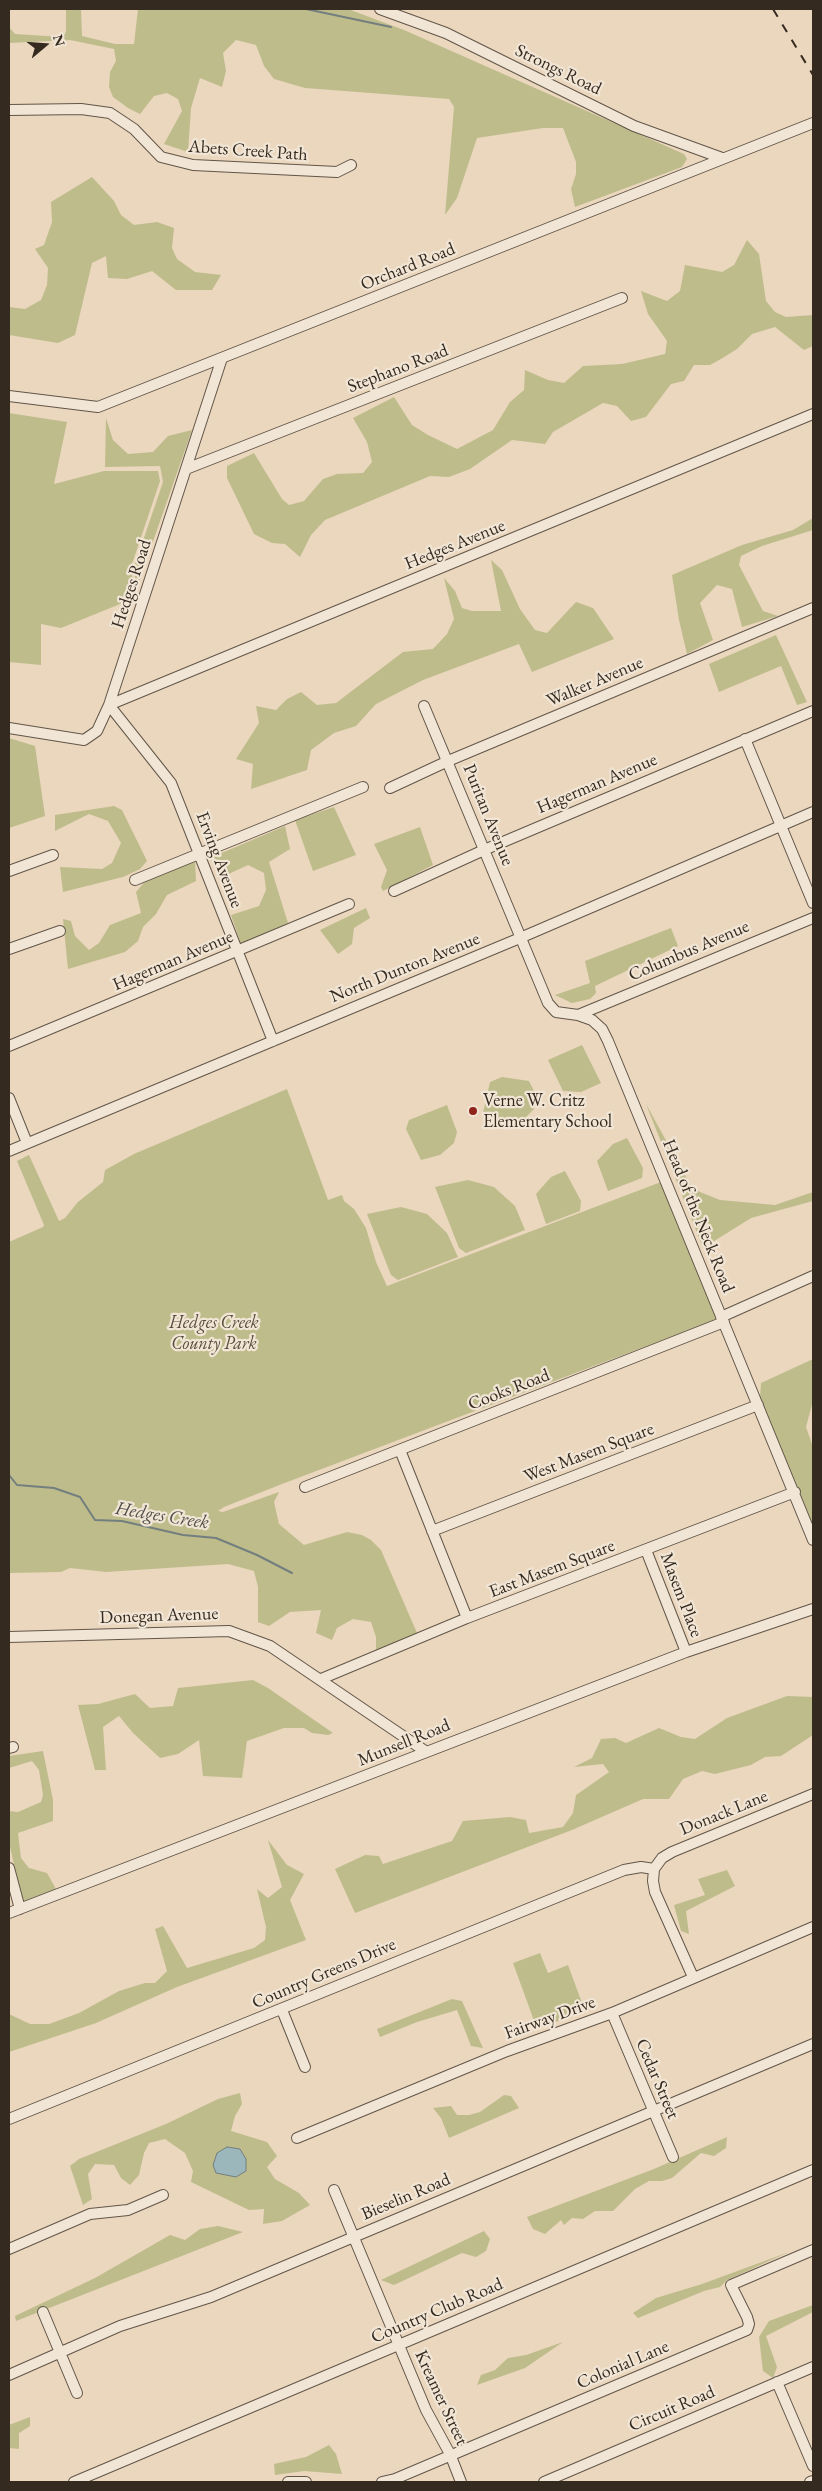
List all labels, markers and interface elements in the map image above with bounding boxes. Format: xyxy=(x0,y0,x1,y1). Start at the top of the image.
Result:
north arrow xyxy=(20,20,70,70)
text: N xyxy=(49,32,70,49)
street label: Strongs Road xyxy=(511,40,605,100)
street label: Abets Creek Path xyxy=(188,136,308,166)
street label: Orchard Road xyxy=(358,238,458,296)
street label: Stephano Road xyxy=(345,340,451,398)
street label: Hedges Avenue xyxy=(402,515,508,575)
street label: Hedges Road xyxy=(107,537,157,631)
street label: Walker Avenue xyxy=(543,652,647,712)
street label: Hagerman Avenue xyxy=(534,749,660,819)
street label: Puritan Avenue xyxy=(458,761,518,869)
street label: Erving Avenue xyxy=(191,809,247,911)
street label: Columbus Avenue xyxy=(625,916,753,986)
street label: Hagerman Avenue xyxy=(110,926,236,996)
street label: North Dunton Avenue xyxy=(327,928,483,1008)
place label: Verne W. Critz Elementary School xyxy=(483,1090,612,1132)
marker: Verne W. Critz Elementary School xyxy=(467,1105,479,1117)
street label: Head of the Neck Road xyxy=(657,1136,739,1296)
park label: Hedges Creek County Park xyxy=(169,1312,259,1355)
street label: Cooks Road xyxy=(465,1365,553,1415)
street label: West Masem Square xyxy=(521,1418,657,1488)
water label: Hedges Creek xyxy=(114,1497,210,1535)
street label: East Masem Square xyxy=(486,1535,618,1603)
street label: Masem Place xyxy=(655,1550,707,1640)
street label: Donegan Avenue xyxy=(99,1603,219,1629)
street label: Munsell Road xyxy=(355,1715,453,1771)
street label: Donack Lane xyxy=(677,1786,771,1840)
street label: Country Greens Drive xyxy=(249,1934,399,2014)
street label: Fairway Drive xyxy=(502,1992,598,2044)
street label: Cedar Street xyxy=(630,2036,684,2122)
street label: Bieselin Road xyxy=(358,2169,454,2225)
street label: Country Club Road xyxy=(368,2274,506,2348)
street label: Colonial Lane xyxy=(574,2336,672,2394)
street label: Kreamer Street xyxy=(410,2347,472,2449)
street label: Circuit Road xyxy=(626,2381,718,2437)

